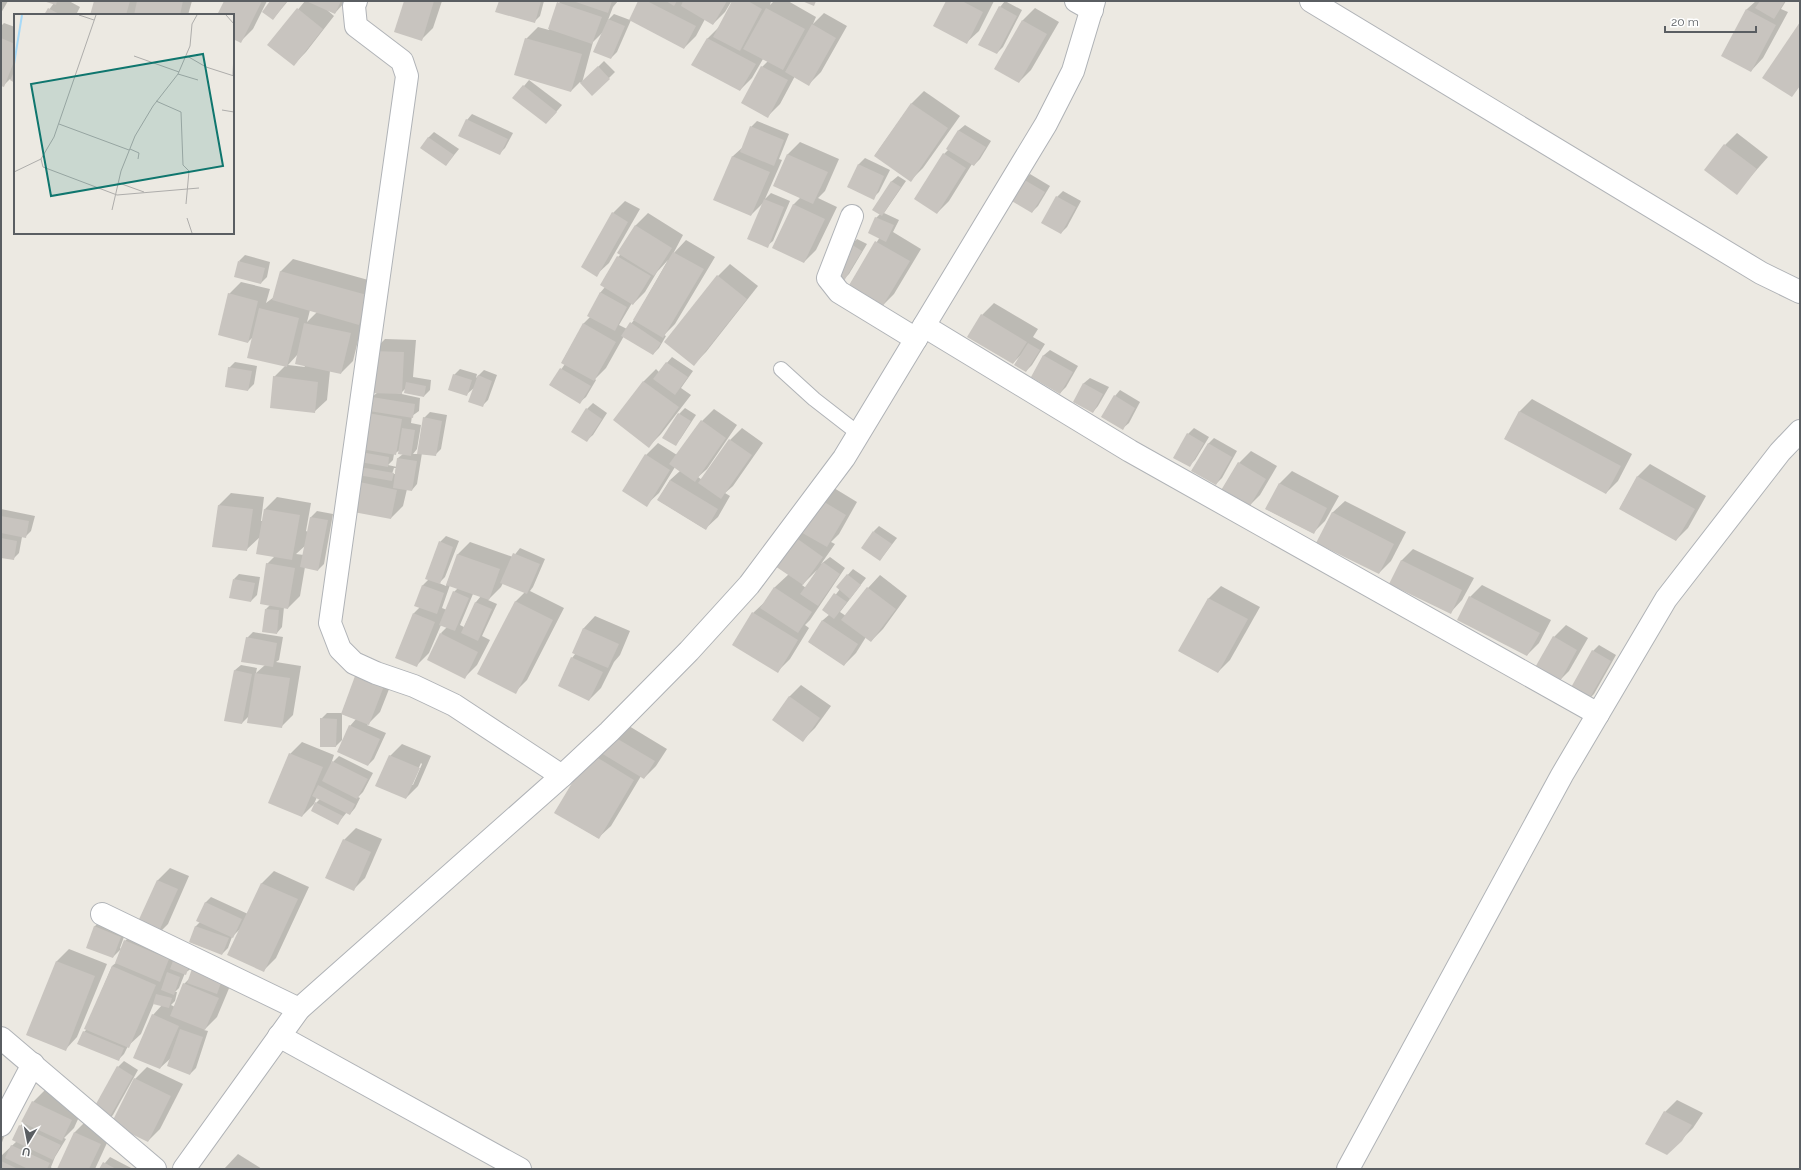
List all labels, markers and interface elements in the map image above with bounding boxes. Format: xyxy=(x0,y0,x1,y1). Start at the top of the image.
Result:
scale bar xyxy=(1665,8,1756,34)
inset map xyxy=(14,14,234,234)
text: 20 m xyxy=(1671,15,1699,29)
north arrow xyxy=(8,1122,48,1162)
text: U xyxy=(21,1144,32,1158)

